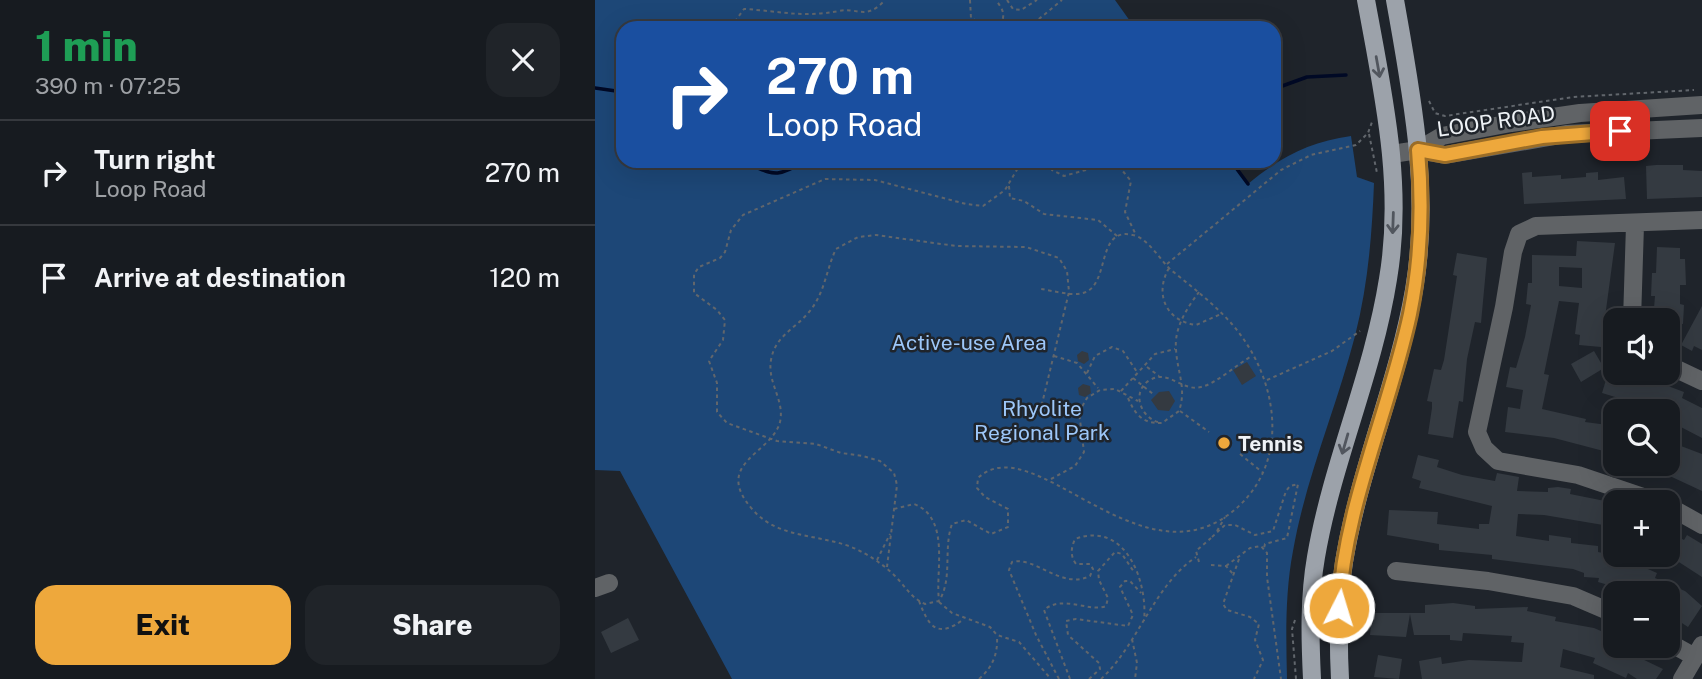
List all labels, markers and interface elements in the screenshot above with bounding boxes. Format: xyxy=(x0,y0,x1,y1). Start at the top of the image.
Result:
text: 1 min xyxy=(35,21,138,70)
button: close xyxy=(486,23,560,97)
text: 270 m xyxy=(766,47,914,105)
icon: right xyxy=(651,49,742,140)
one-way arrow xyxy=(1372,55,1385,78)
text: 390 m · 07:25 xyxy=(35,72,181,99)
street label: LOOP ROAD xyxy=(1435,100,1557,142)
pin xyxy=(1590,101,1650,161)
text: Loop Road xyxy=(766,106,922,143)
icon: arrive xyxy=(1601,112,1639,150)
text: Turn right xyxy=(94,144,216,175)
icon: right xyxy=(35,154,73,192)
text: 270 m xyxy=(485,157,560,188)
text: Loop Road xyxy=(94,175,206,202)
one-way arrow xyxy=(1386,211,1400,234)
icon: arrive xyxy=(35,259,73,297)
text: Arrive at destination xyxy=(94,262,346,293)
text: 120 m xyxy=(489,262,560,293)
map controls xyxy=(1603,308,1680,658)
button: sound xyxy=(1603,308,1680,385)
park label: Active-use Area xyxy=(891,330,1047,355)
park label: Rhyolite Regional Park xyxy=(974,396,1110,445)
button: search xyxy=(1603,399,1680,476)
place label: Tennis xyxy=(1238,431,1303,456)
one-way arrow xyxy=(1337,433,1350,455)
marker: Tennis xyxy=(1216,435,1232,451)
button: + xyxy=(1603,490,1680,567)
position arrow xyxy=(1302,571,1376,645)
button: − xyxy=(1603,581,1680,658)
button: Exit xyxy=(35,585,291,665)
button: Share xyxy=(305,585,560,665)

